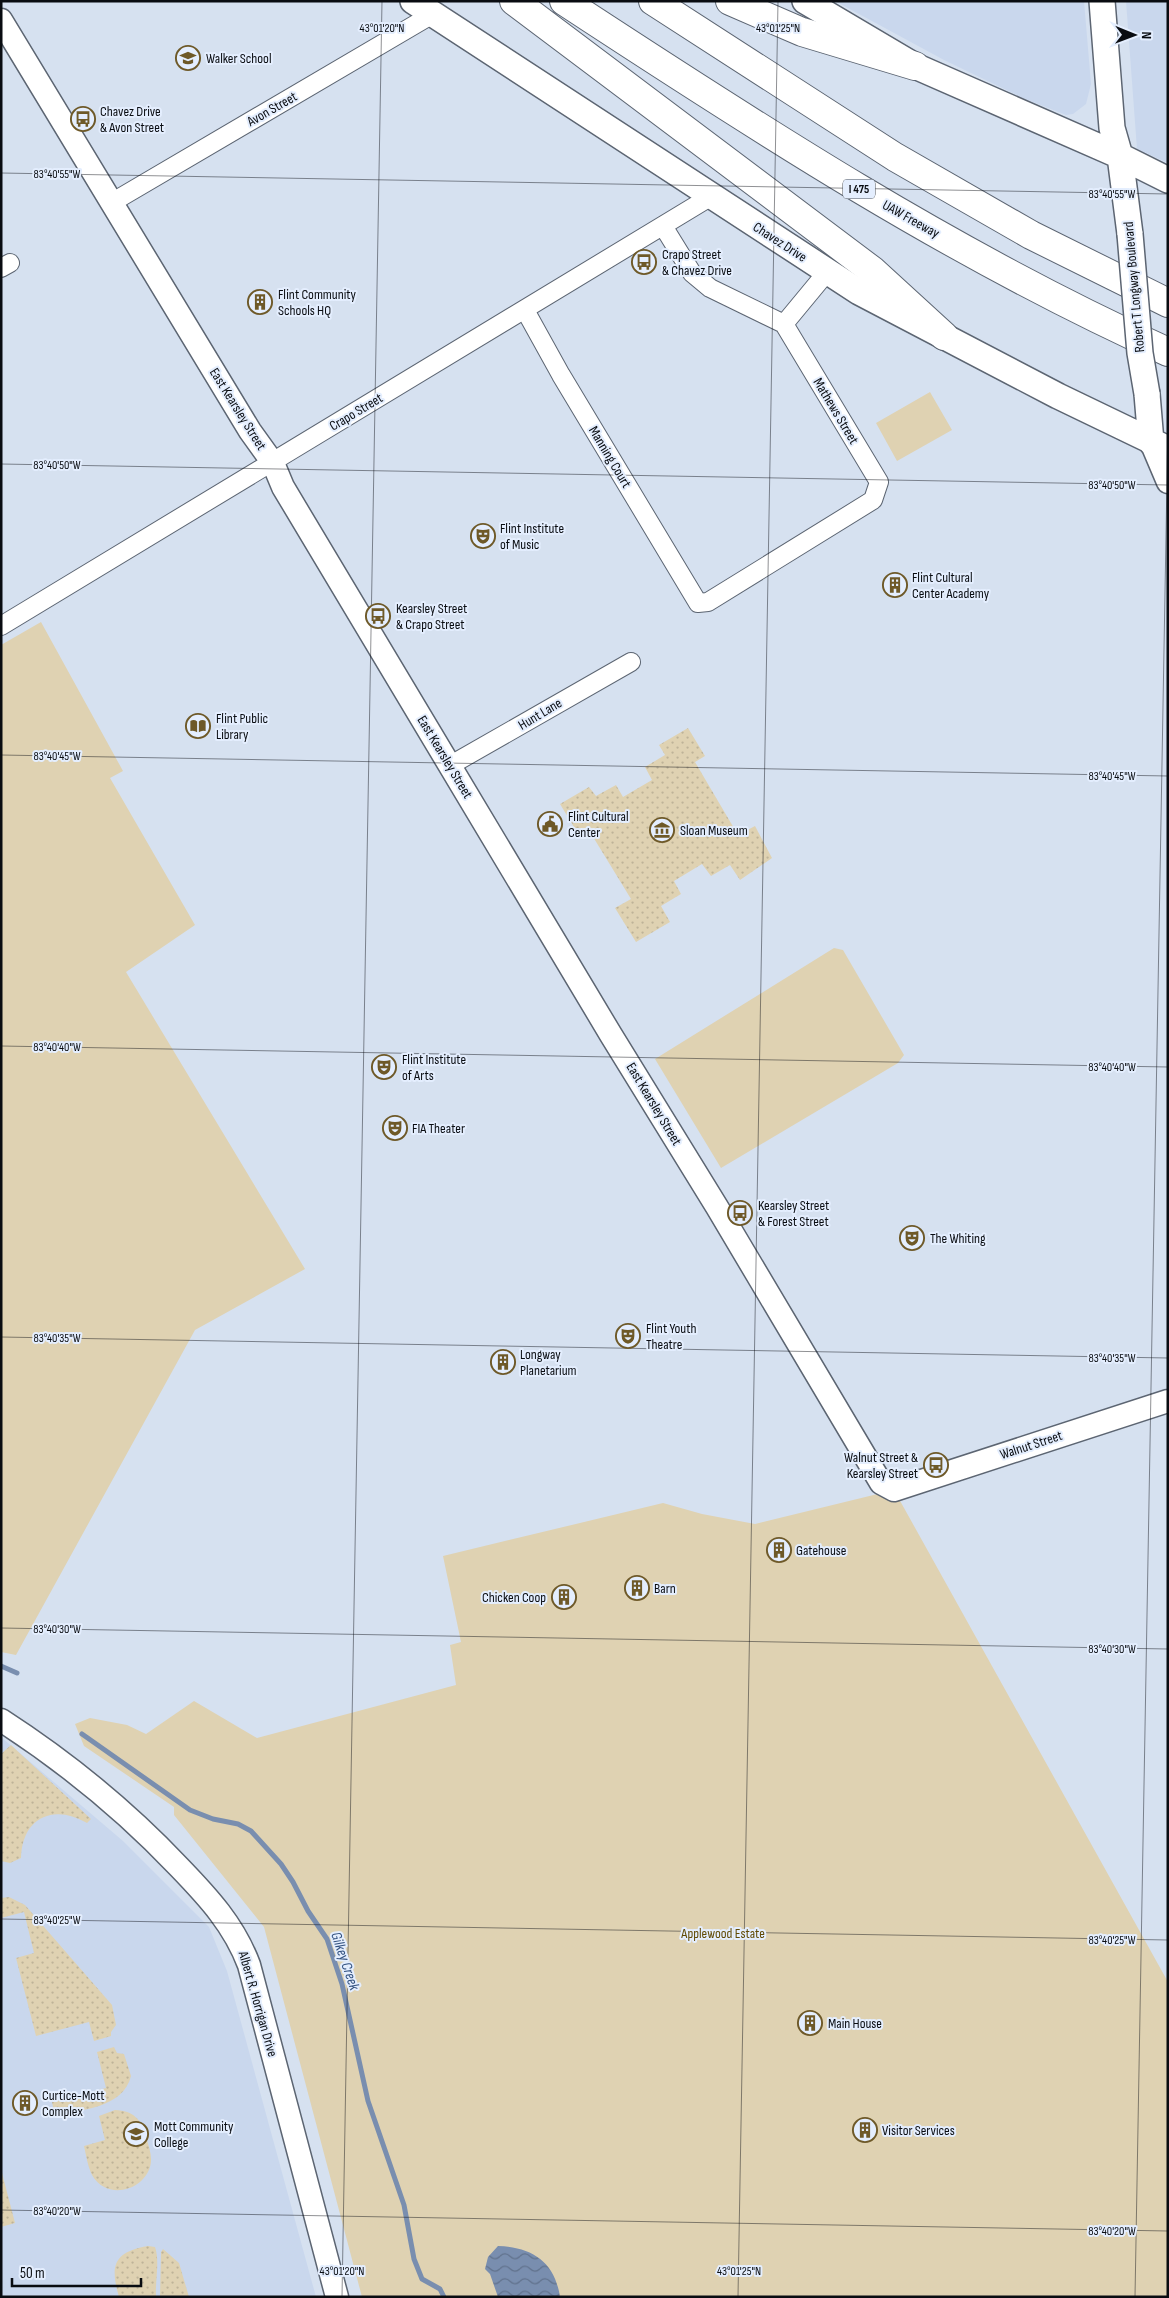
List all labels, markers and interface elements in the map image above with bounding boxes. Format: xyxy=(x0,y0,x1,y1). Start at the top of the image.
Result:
north arrow xyxy=(1109,10,1159,60)
text: 43°01'20"N xyxy=(360,21,404,36)
text: 43°01'25"N xyxy=(756,21,800,36)
text: N xyxy=(1138,31,1155,39)
school or university icon: Walker School xyxy=(175,45,201,71)
place label: Walker School xyxy=(206,50,272,67)
street label: Avon Street xyxy=(243,88,300,131)
place label: Chavez Drive & Avon Street xyxy=(100,103,164,136)
bus stop icon: Chavez Drive & Avon Street xyxy=(70,106,96,132)
text: 83°40'55"W xyxy=(34,167,81,182)
road number: I 475 xyxy=(843,180,875,198)
text: 83°40'55"W xyxy=(1089,187,1136,202)
street label: UAW Freeway xyxy=(880,196,943,242)
street label: Chavez Drive xyxy=(750,218,810,266)
street label: Robert T Longway Boulevard xyxy=(1120,221,1148,353)
place label: Crapo Street & Chavez Drive xyxy=(662,246,732,279)
bus stop icon: Crapo Street & Chavez Drive xyxy=(631,249,657,275)
place label: Flint Community Schools HQ xyxy=(278,286,357,319)
building icon: Flint Community Schools HQ xyxy=(247,289,273,315)
street label: East Kearsley Street xyxy=(206,365,270,453)
street label: Mathews Street xyxy=(810,375,862,447)
street label: Crapo Street xyxy=(326,389,386,435)
street label: Manning Court xyxy=(585,423,635,491)
text: 83°40'50"W xyxy=(33,458,81,473)
text: 83°40'50"W xyxy=(1088,478,1136,493)
place label: Flint Institute of Music xyxy=(500,520,564,553)
theatre icon: Flint Institute of Music xyxy=(470,523,496,549)
place label: Flint Cultural Center Academy xyxy=(912,569,990,602)
building icon: Flint Cultural Center Academy xyxy=(882,572,908,598)
place label: Kearsley Street & Crapo Street xyxy=(396,600,467,633)
bus stop icon: Kearsley Street & Crapo Street xyxy=(365,603,391,629)
street label: Hunt Lane xyxy=(515,694,565,734)
place label: Flint Public Library xyxy=(216,710,268,743)
street label: East Kearsley Street xyxy=(414,712,476,802)
library icon: Flint Public Library xyxy=(185,713,211,739)
text: 83°40'45"W xyxy=(33,749,81,764)
text: 83°40'45"W xyxy=(1088,769,1136,784)
place label: Flint Cultural Center xyxy=(568,808,629,841)
public building icon: Flint Cultural Center xyxy=(537,811,563,837)
museum icon: Sloan Museum xyxy=(649,817,675,843)
place label: Sloan Museum xyxy=(680,822,748,839)
text: 83°40'40"W xyxy=(33,1040,81,1055)
place label: Flint Institute of Arts xyxy=(402,1051,466,1084)
theatre icon: Flint Institute of Arts xyxy=(371,1054,397,1080)
street label: East Kearsley Street xyxy=(623,1059,685,1149)
text: 83°40'40"W xyxy=(1088,1060,1136,1075)
theatre icon: FIA Theater xyxy=(382,1115,408,1141)
place label: FIA Theater xyxy=(412,1120,465,1137)
place label: Kearsley Street & Forest Street xyxy=(758,1197,829,1230)
bus stop icon: Kearsley Street & Forest Street xyxy=(727,1200,753,1226)
theatre icon: The Whiting xyxy=(899,1225,925,1251)
place label: The Whiting xyxy=(930,1230,986,1247)
place label: Flint Youth Theatre xyxy=(646,1320,696,1353)
theatre icon: Flint Youth Theatre xyxy=(615,1323,641,1349)
text: 83°40'35"W xyxy=(34,1331,81,1346)
place label: Longway Planetarium xyxy=(520,1346,577,1379)
building icon: Longway Planetarium xyxy=(490,1349,516,1375)
text: 83°40'35"W xyxy=(1089,1351,1136,1366)
street label: Walnut Street xyxy=(998,1427,1064,1463)
place label: Walnut Street & Kearsley Street xyxy=(844,1449,918,1482)
bus stop icon: Walnut Street & Kearsley Street xyxy=(923,1452,949,1478)
building icon: Gatehouse xyxy=(766,1537,792,1563)
place label: Gatehouse xyxy=(796,1542,846,1559)
building icon: Barn xyxy=(624,1575,650,1601)
place label: Barn xyxy=(654,1580,676,1597)
building icon: Chicken Coop xyxy=(551,1584,577,1610)
place label: Chicken Coop xyxy=(482,1589,546,1606)
text: 83°40'30"W xyxy=(33,1622,81,1637)
text: 83°40'30"W xyxy=(1088,1642,1136,1657)
text: 83°40'25"W xyxy=(34,1913,81,1928)
park label: Applewood Estate xyxy=(680,1925,765,1942)
water label: Gilkey Creek xyxy=(326,1929,364,1993)
text: 83°40'25"W xyxy=(1089,1933,1136,1948)
street label: Albert R. Horrigan Drive xyxy=(234,1948,281,2059)
building icon: Main House xyxy=(797,2010,823,2036)
place label: Main House xyxy=(828,2015,882,2032)
place label: Curtice-Mott Complex xyxy=(42,2087,105,2120)
building icon: Curtice-Mott Complex xyxy=(12,2090,38,2116)
building icon: Visitor Services xyxy=(852,2117,878,2143)
place label: Mott Community College xyxy=(154,2118,234,2151)
school or university icon: Mott Community College xyxy=(123,2121,149,2147)
place label: Visitor Services xyxy=(882,2122,955,2139)
text: 83°40'20"W xyxy=(33,2204,81,2219)
text: 83°40'20"W xyxy=(1088,2224,1136,2239)
scale bar xyxy=(12,2256,141,2288)
text: 50 m xyxy=(20,2264,45,2283)
text: 43°01'20"N xyxy=(320,2264,364,2279)
text: 43°01'25"N xyxy=(717,2264,761,2279)

